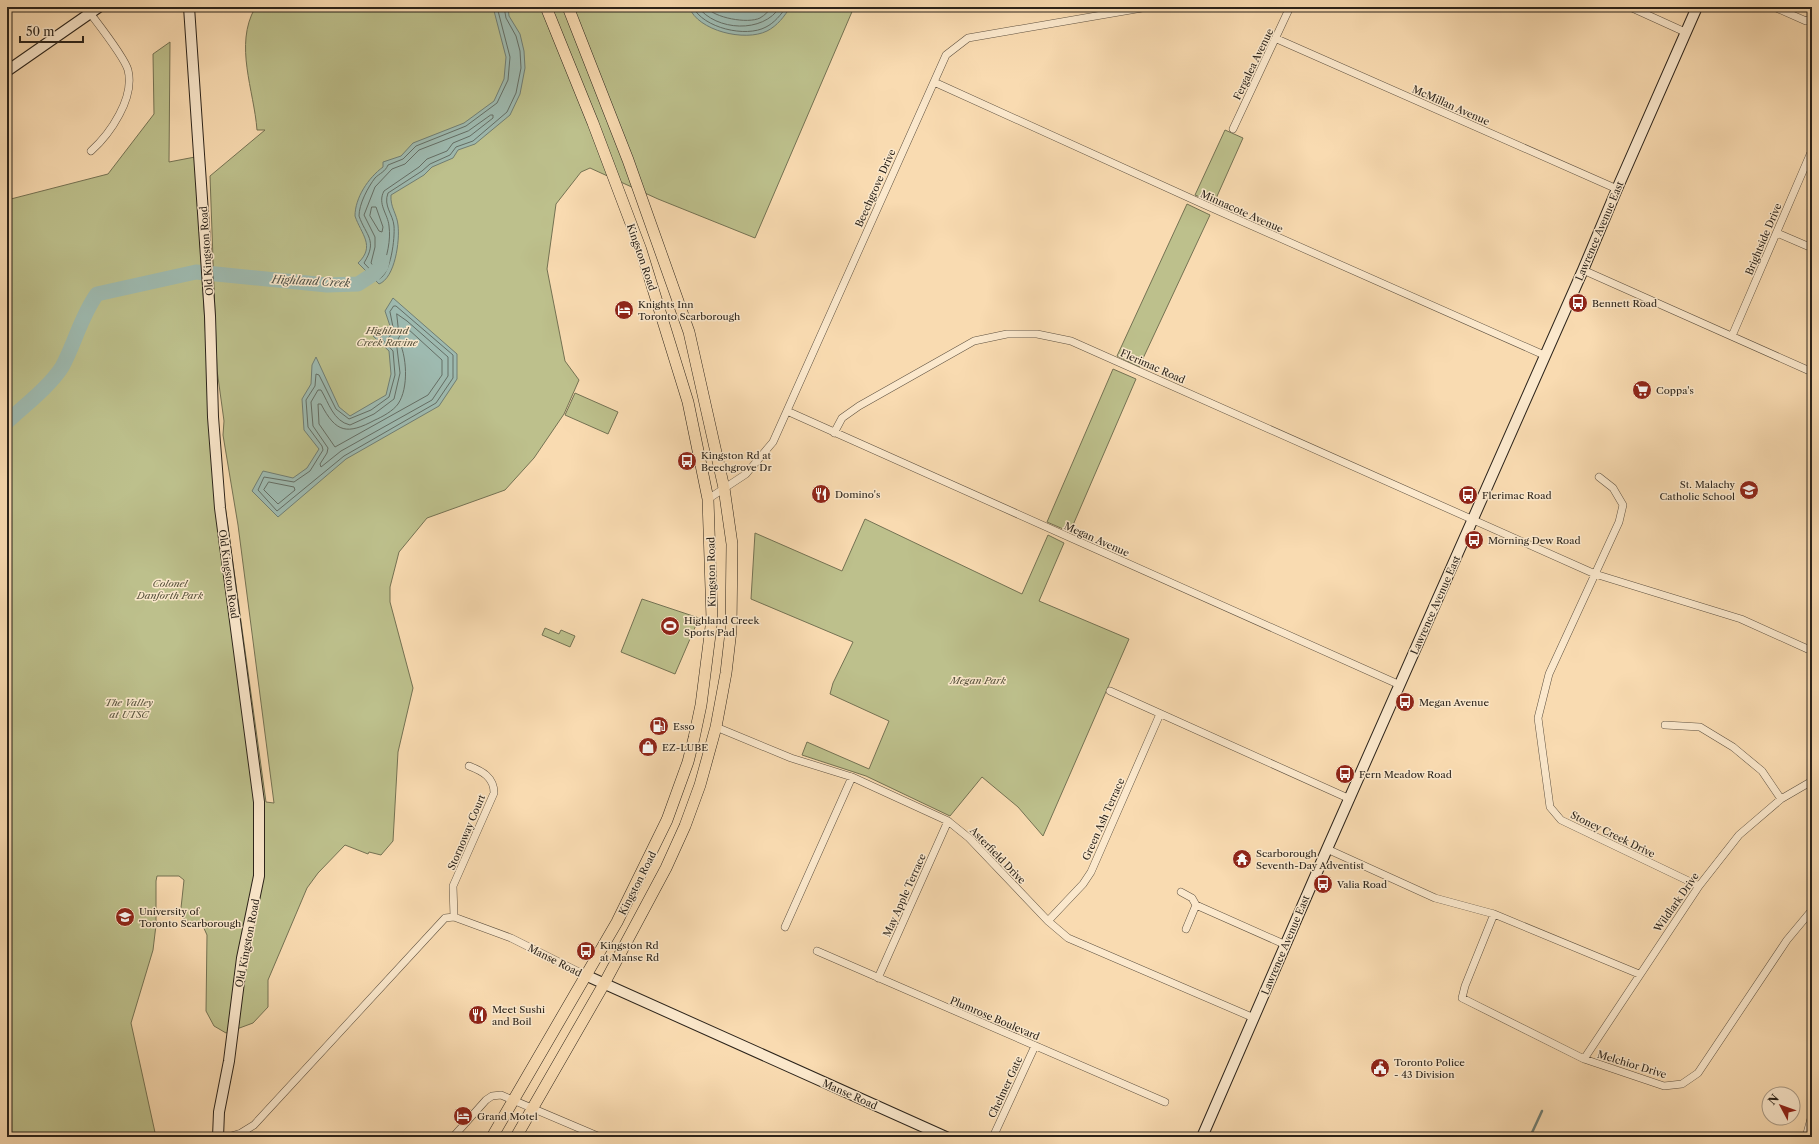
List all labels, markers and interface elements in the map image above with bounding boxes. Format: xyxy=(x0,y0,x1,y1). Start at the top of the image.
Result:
scale bar xyxy=(20,18,83,44)
text: 50 m xyxy=(26,24,55,39)
street label: Fergalea Avenue xyxy=(1231,26,1277,102)
street label: McMillan Avenue xyxy=(1410,83,1492,129)
street label: Beechgrove Drive xyxy=(852,147,899,229)
street label: Lawrence Avenue East xyxy=(1573,179,1627,283)
street label: Minnacote Avenue xyxy=(1198,187,1286,236)
street label: Brightside Drive xyxy=(1742,201,1785,277)
street label: Old Kingston Road xyxy=(197,206,216,296)
street label: Kingston Road xyxy=(624,222,659,292)
water label: Highland Creek xyxy=(270,272,351,290)
bus stop icon: Bennett Road xyxy=(1567,292,1589,314)
place label: Bennett Road xyxy=(1592,297,1657,310)
place label: Knights Inn Toronto Scarborough xyxy=(638,298,741,323)
hotel icon: Knights Inn Toronto Scarborough xyxy=(613,299,635,321)
park label: Highland Creek Ravine xyxy=(357,324,419,349)
street label: Flerimac Road xyxy=(1118,346,1187,387)
supermarket icon: Coppa's xyxy=(1631,379,1653,401)
place label: Coppa's xyxy=(1656,384,1694,397)
place label: Kingston Rd at Beechgrove Dr xyxy=(701,449,772,474)
bus stop icon: Kingston Rd at Beechgrove Dr xyxy=(676,450,698,472)
place label: St. Malachy Catholic School xyxy=(1659,478,1735,503)
school or university icon: St. Malachy Catholic School xyxy=(1738,479,1760,501)
restaurant icon: Domino's xyxy=(810,483,832,505)
bus stop icon: Flerimac Road xyxy=(1457,484,1479,506)
place label: Domino's xyxy=(835,488,880,501)
place label: Flerimac Road xyxy=(1482,489,1552,502)
street label: Megan Avenue xyxy=(1062,519,1132,560)
street label: Old Kingston Road xyxy=(216,529,241,620)
bus stop icon: Morning Dew Road xyxy=(1463,529,1485,551)
place label: Morning Dew Road xyxy=(1488,534,1581,547)
street label: Kingston Road xyxy=(704,537,719,607)
street label: Lawrence Avenue East xyxy=(1408,553,1463,657)
park label: Colonel Danforth Park xyxy=(136,577,204,602)
place label: Highland Creek Sports Pad xyxy=(684,614,760,639)
sports icon: Highland Creek Sports Pad xyxy=(659,615,681,637)
park label: Megan Park xyxy=(949,674,1007,687)
bus stop icon: Megan Avenue xyxy=(1394,691,1416,713)
park label: The Valley at UTSC xyxy=(105,696,153,721)
place label: Megan Avenue xyxy=(1419,696,1489,709)
fuel station icon: Esso xyxy=(648,715,670,737)
place label: Esso xyxy=(673,720,695,733)
shop icon: EZ-LUBE xyxy=(637,736,659,758)
place label: EZ-LUBE xyxy=(662,741,708,754)
bus stop icon: Fern Meadow Road xyxy=(1334,763,1356,785)
place label: Fern Meadow Road xyxy=(1359,768,1452,781)
street label: Green Ash Terrace xyxy=(1079,776,1128,862)
street label: Stornoway Court xyxy=(445,792,488,872)
street label: Stoney Creek Drive xyxy=(1568,808,1658,861)
street label: Asterfield Drive xyxy=(966,823,1029,887)
place label: Scarborough Seventh-Day Adventist xyxy=(1256,847,1364,872)
temple icon: Scarborough Seventh-Day Adventist xyxy=(1231,848,1253,870)
street label: Kingston Road xyxy=(616,849,659,917)
street label: May Apple Terrace xyxy=(880,851,929,939)
street label: Wildlark Drive xyxy=(1651,870,1702,935)
bus stop icon: Valia Road xyxy=(1312,873,1334,895)
place label: Valia Road xyxy=(1336,878,1387,891)
street label: Lawrence Avenue East xyxy=(1259,893,1313,997)
street label: Old Kingston Road xyxy=(233,898,262,988)
place label: University of Toronto Scarborough xyxy=(139,905,242,930)
school or university icon: University of Toronto Scarborough xyxy=(114,906,136,928)
place label: Kingston Rd at Manse Rd xyxy=(600,939,659,964)
bus stop icon: Kingston Rd at Manse Rd xyxy=(575,940,597,962)
street label: Manse Road xyxy=(526,941,584,980)
street label: Plumrose Boulevard xyxy=(948,994,1042,1043)
place label: Meet Sushi and Boil xyxy=(492,1003,545,1028)
restaurant icon: Meet Sushi and Boil xyxy=(467,1004,489,1026)
street label: Melchior Drive xyxy=(1596,1048,1668,1081)
street label: Chelmer Gate xyxy=(985,1054,1026,1120)
place label: Toronto Police - 43 Division xyxy=(1394,1056,1465,1081)
public building icon: Toronto Police - 43 Division xyxy=(1369,1057,1391,1079)
street label: Manse Road xyxy=(820,1077,879,1112)
north arrow xyxy=(1761,1086,1801,1126)
text: N xyxy=(1765,1091,1782,1108)
hotel icon: Grand Motel xyxy=(452,1105,474,1127)
place label: Grand Motel xyxy=(477,1110,538,1123)

